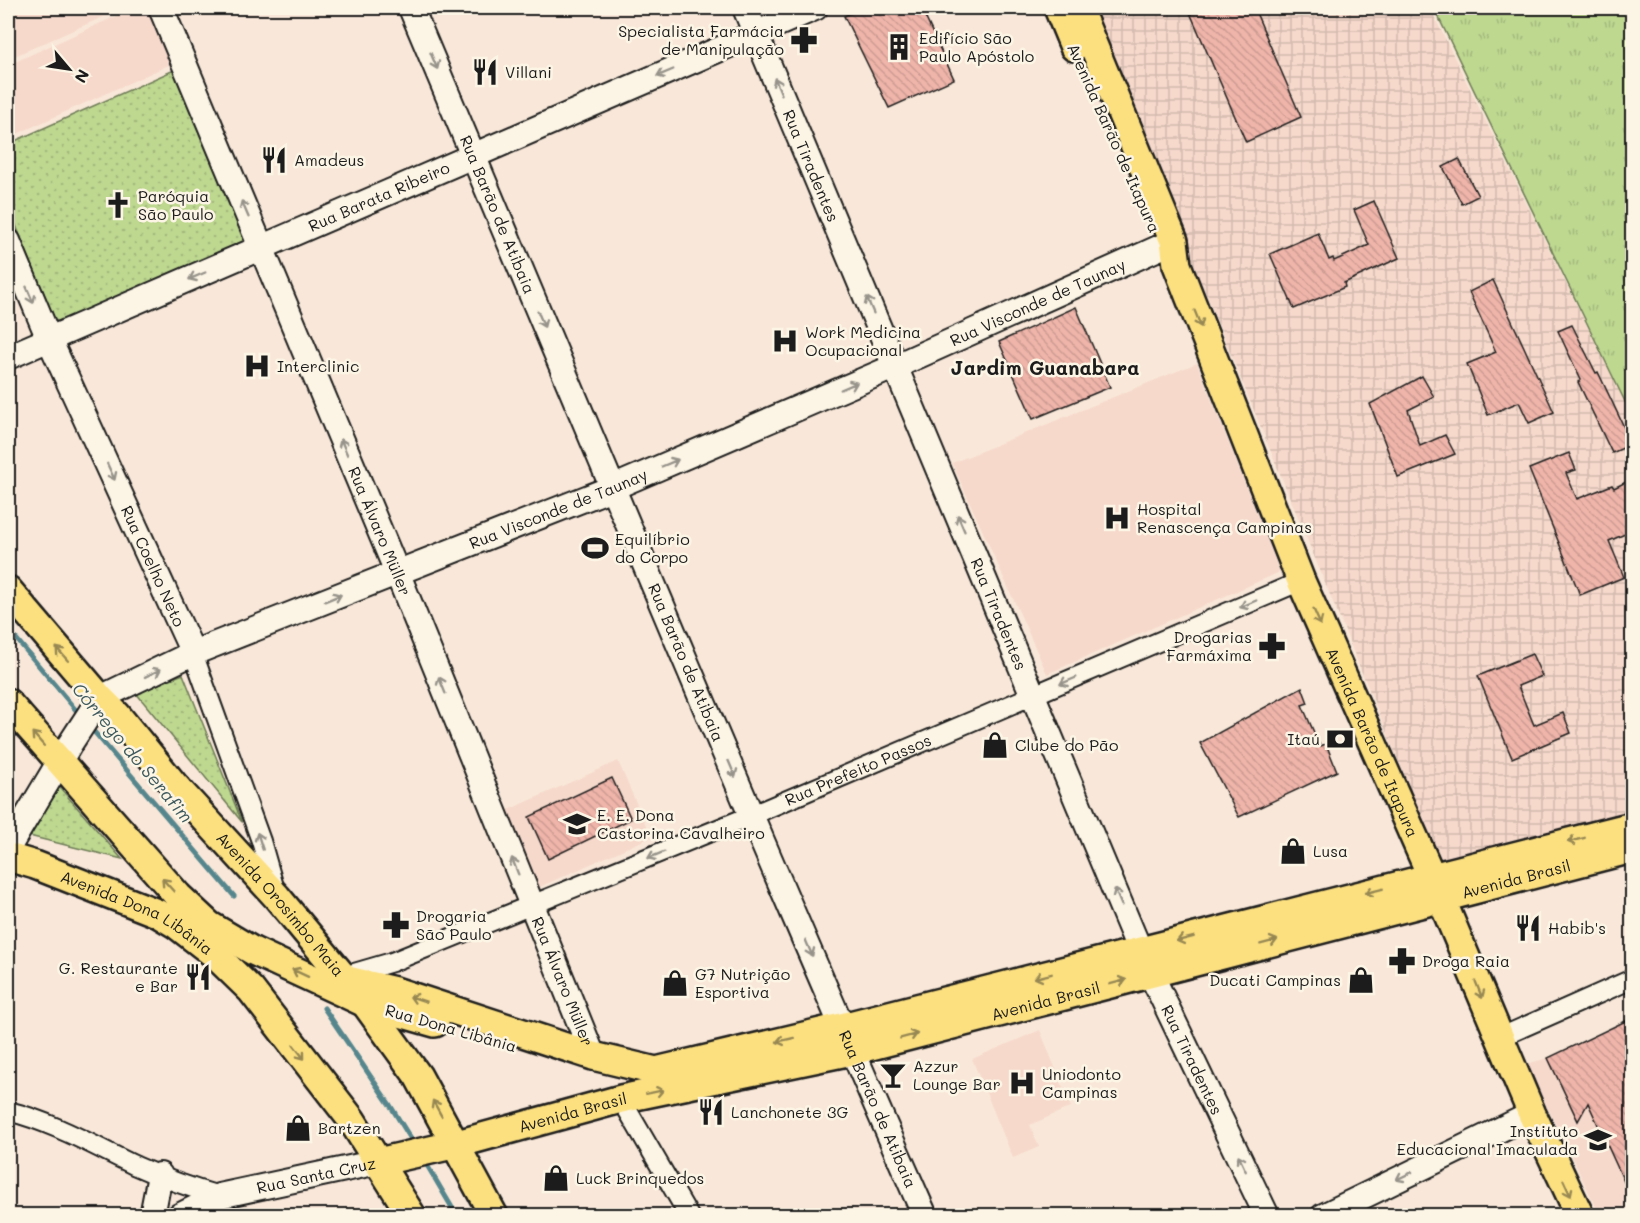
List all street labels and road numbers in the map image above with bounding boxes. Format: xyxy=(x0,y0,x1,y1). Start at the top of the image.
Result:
street label: Avenida Barão de Itapura xyxy=(1063,40,1166,236)
street label: Rua Tiradentes xyxy=(779,106,844,225)
street label: Rua Barão de Atibaia xyxy=(456,132,541,297)
street label: Rua Barata Ribeiro xyxy=(305,156,452,236)
street label: Rua Visconde de Taunay xyxy=(946,253,1128,350)
street label: Rua Álvaro Müller xyxy=(344,463,416,599)
street label: Rua Visconde de Taunay xyxy=(466,463,650,553)
street label: Rua Coelho Neto xyxy=(117,502,190,630)
street label: Rua Tiradentes xyxy=(966,555,1032,673)
street label: Rua Barão de Atibaia xyxy=(644,580,730,745)
street label: Avenida Barão de Itapura xyxy=(1322,644,1424,840)
street label: Rua Prefeito Passos xyxy=(781,729,934,810)
street label: Avenida Orosimbo Maia xyxy=(212,827,349,980)
street label: Avenida Brasil xyxy=(1459,854,1573,903)
street label: Avenida Dona Libânia xyxy=(58,865,217,959)
street label: Rua Álvaro Müller xyxy=(528,913,599,1049)
street label: Avenida Brasil xyxy=(989,976,1102,1025)
street label: Rua Dona Libânia xyxy=(383,999,519,1056)
street label: Rua Tiradentes xyxy=(1157,1001,1228,1118)
street label: Rua Barão de Atibaia xyxy=(835,1027,922,1191)
street label: Avenida Brasil xyxy=(516,1087,629,1137)
street label: Rua Santa Cruz xyxy=(254,1152,378,1198)

